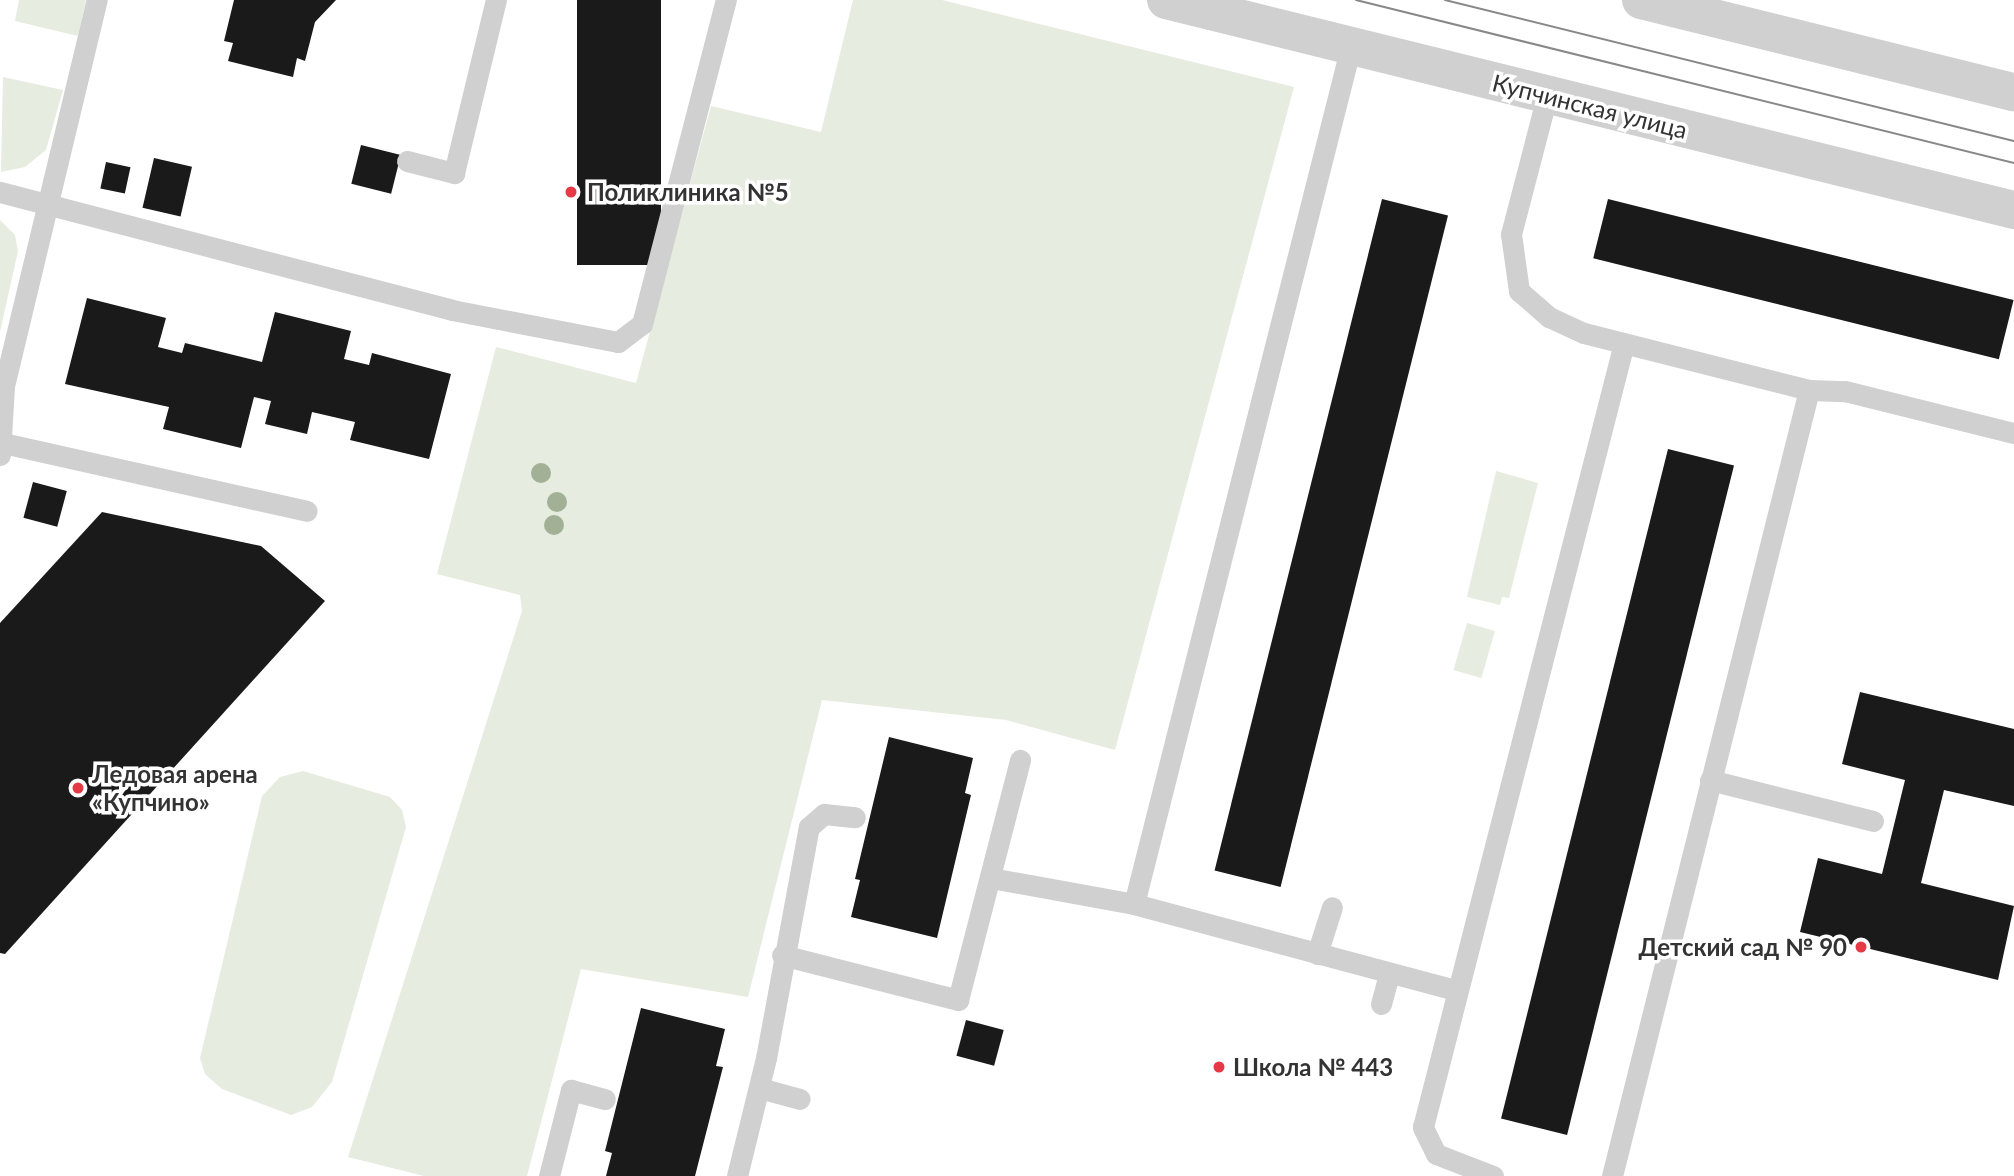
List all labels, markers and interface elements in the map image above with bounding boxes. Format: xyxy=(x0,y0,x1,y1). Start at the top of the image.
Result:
street label: Купчинская улица xyxy=(1490,68,1690,144)
place label: Поликлиника №5 xyxy=(587,178,789,206)
marker: Поликлиника №5 xyxy=(561,182,581,202)
place label: Ледовая арена «Купчино» xyxy=(92,760,258,816)
marker: Ледовая арена «Купчино» xyxy=(70,780,86,796)
place label: Детский сад № 90 xyxy=(1638,933,1847,961)
marker: Детский сад № 90 xyxy=(1853,939,1869,955)
place label: Школа № 443 xyxy=(1233,1053,1393,1081)
marker: Школа № 443 xyxy=(1211,1059,1227,1075)

